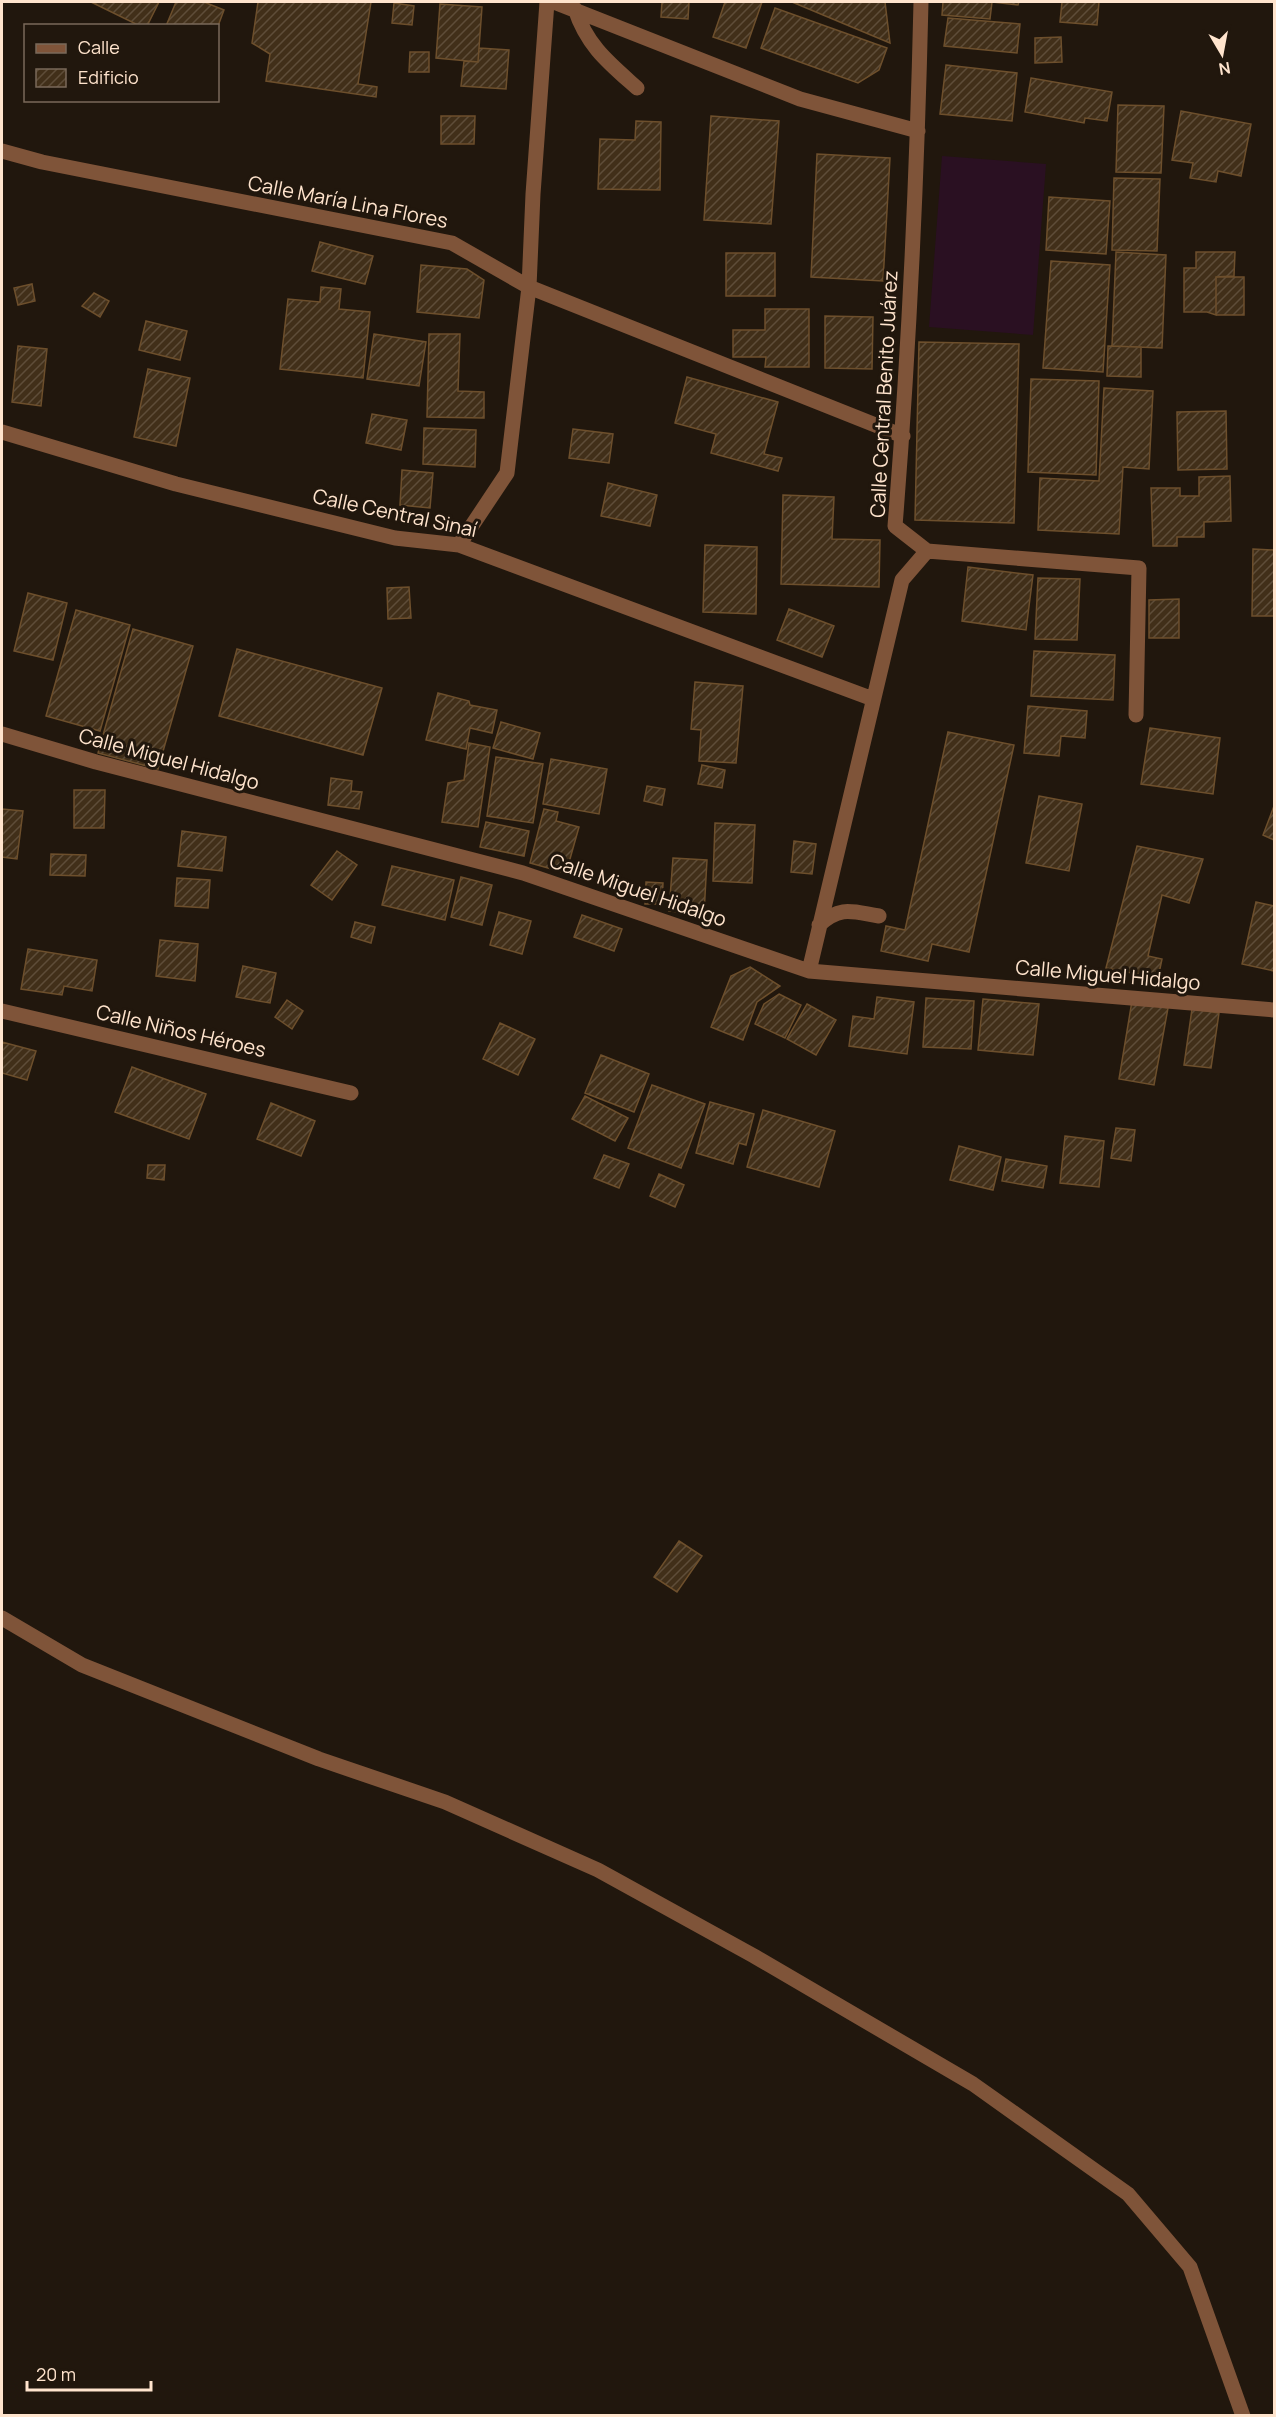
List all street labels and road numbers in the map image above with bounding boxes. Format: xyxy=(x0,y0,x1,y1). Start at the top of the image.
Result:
street label: Calle María Lina Flores xyxy=(246,169,450,234)
street label: Calle Central Benito Juárez xyxy=(864,270,903,518)
street label: Calle Central Sinaí xyxy=(310,482,480,543)
street label: Calle Miguel Hidalgo xyxy=(76,721,262,796)
street label: Calle Miguel Hidalgo xyxy=(546,847,730,933)
street label: Calle Miguel Hidalgo xyxy=(1014,953,1202,996)
street label: Calle Niños Héroes xyxy=(94,998,269,1063)

